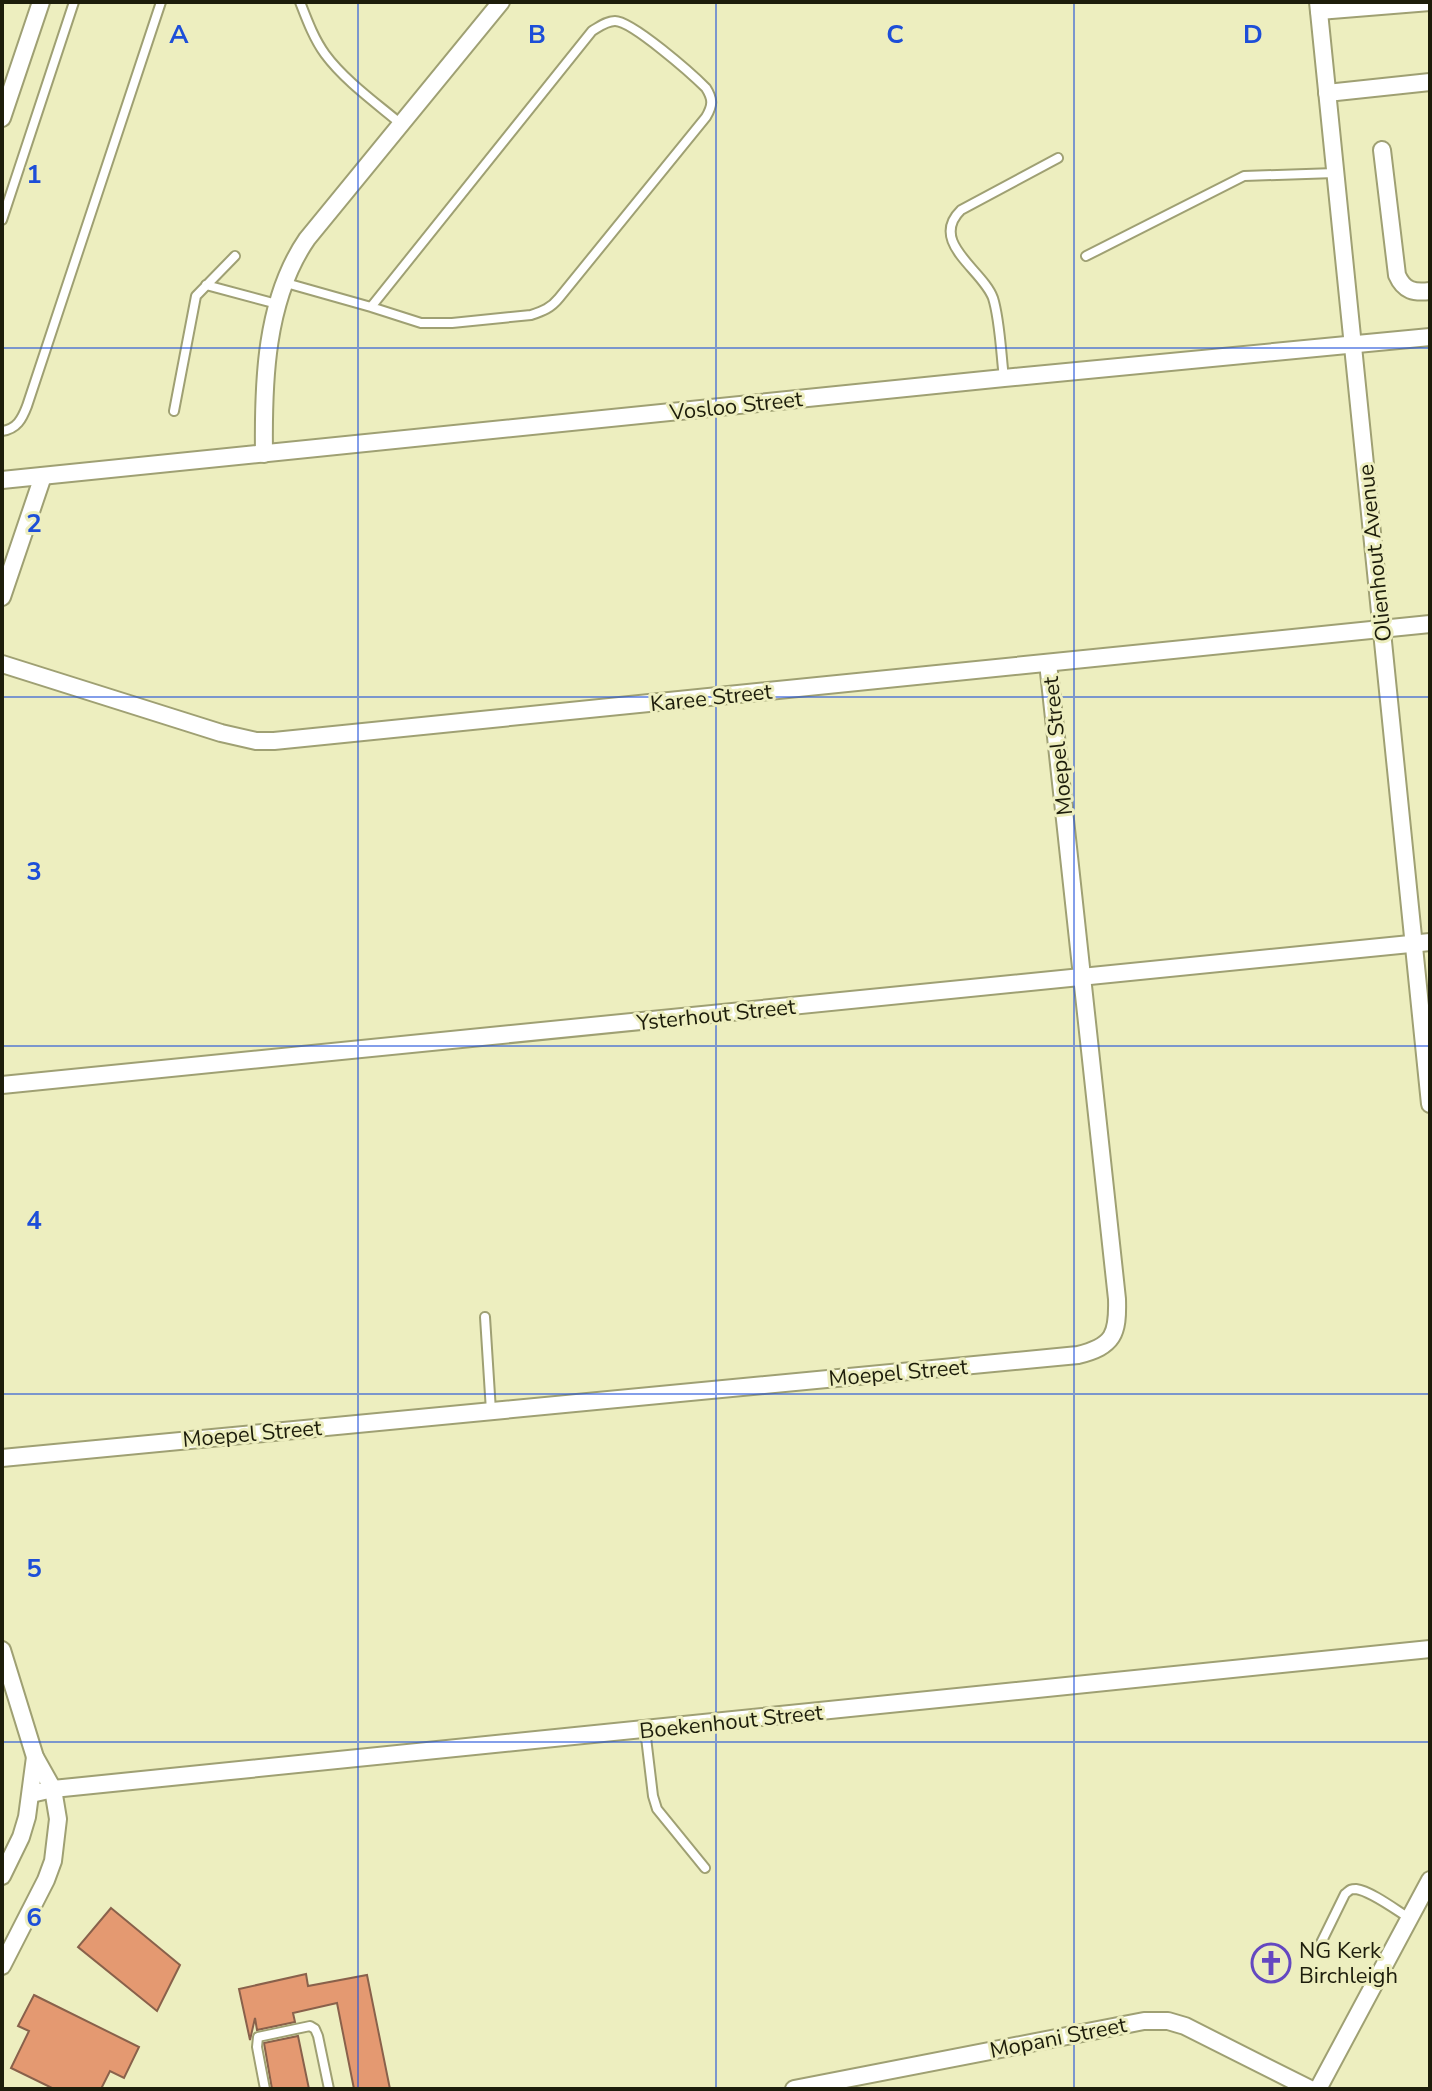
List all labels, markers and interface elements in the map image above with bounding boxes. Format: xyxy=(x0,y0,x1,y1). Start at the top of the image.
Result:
text: A xyxy=(169,17,189,52)
text: B xyxy=(528,17,546,52)
text: C xyxy=(886,17,904,52)
text: D xyxy=(1243,17,1263,52)
text: 1 xyxy=(26,157,42,192)
street label: Vosloo Street xyxy=(667,384,804,428)
street label: Olienhout Avenue xyxy=(1351,463,1399,643)
text: 2 xyxy=(26,506,42,541)
street label: Moepel Street xyxy=(1036,675,1080,817)
street label: Karee Street xyxy=(649,677,774,719)
text: 3 xyxy=(26,854,42,889)
street label: Ysterhout Street xyxy=(634,992,797,1038)
text: 4 xyxy=(26,1203,42,1238)
street label: Moepel Street xyxy=(827,1352,969,1394)
street label: Moepel Street xyxy=(181,1413,323,1455)
text: 5 xyxy=(26,1551,42,1586)
street label: Boekenhout Street xyxy=(638,1697,825,1747)
text: 6 xyxy=(26,1900,42,1935)
place label: NG Kerk Birchleigh xyxy=(1299,1936,1398,1991)
church icon: NG Kerk Birchleigh xyxy=(1250,1942,1292,1984)
street label: Mopani Street xyxy=(987,2010,1129,2066)

